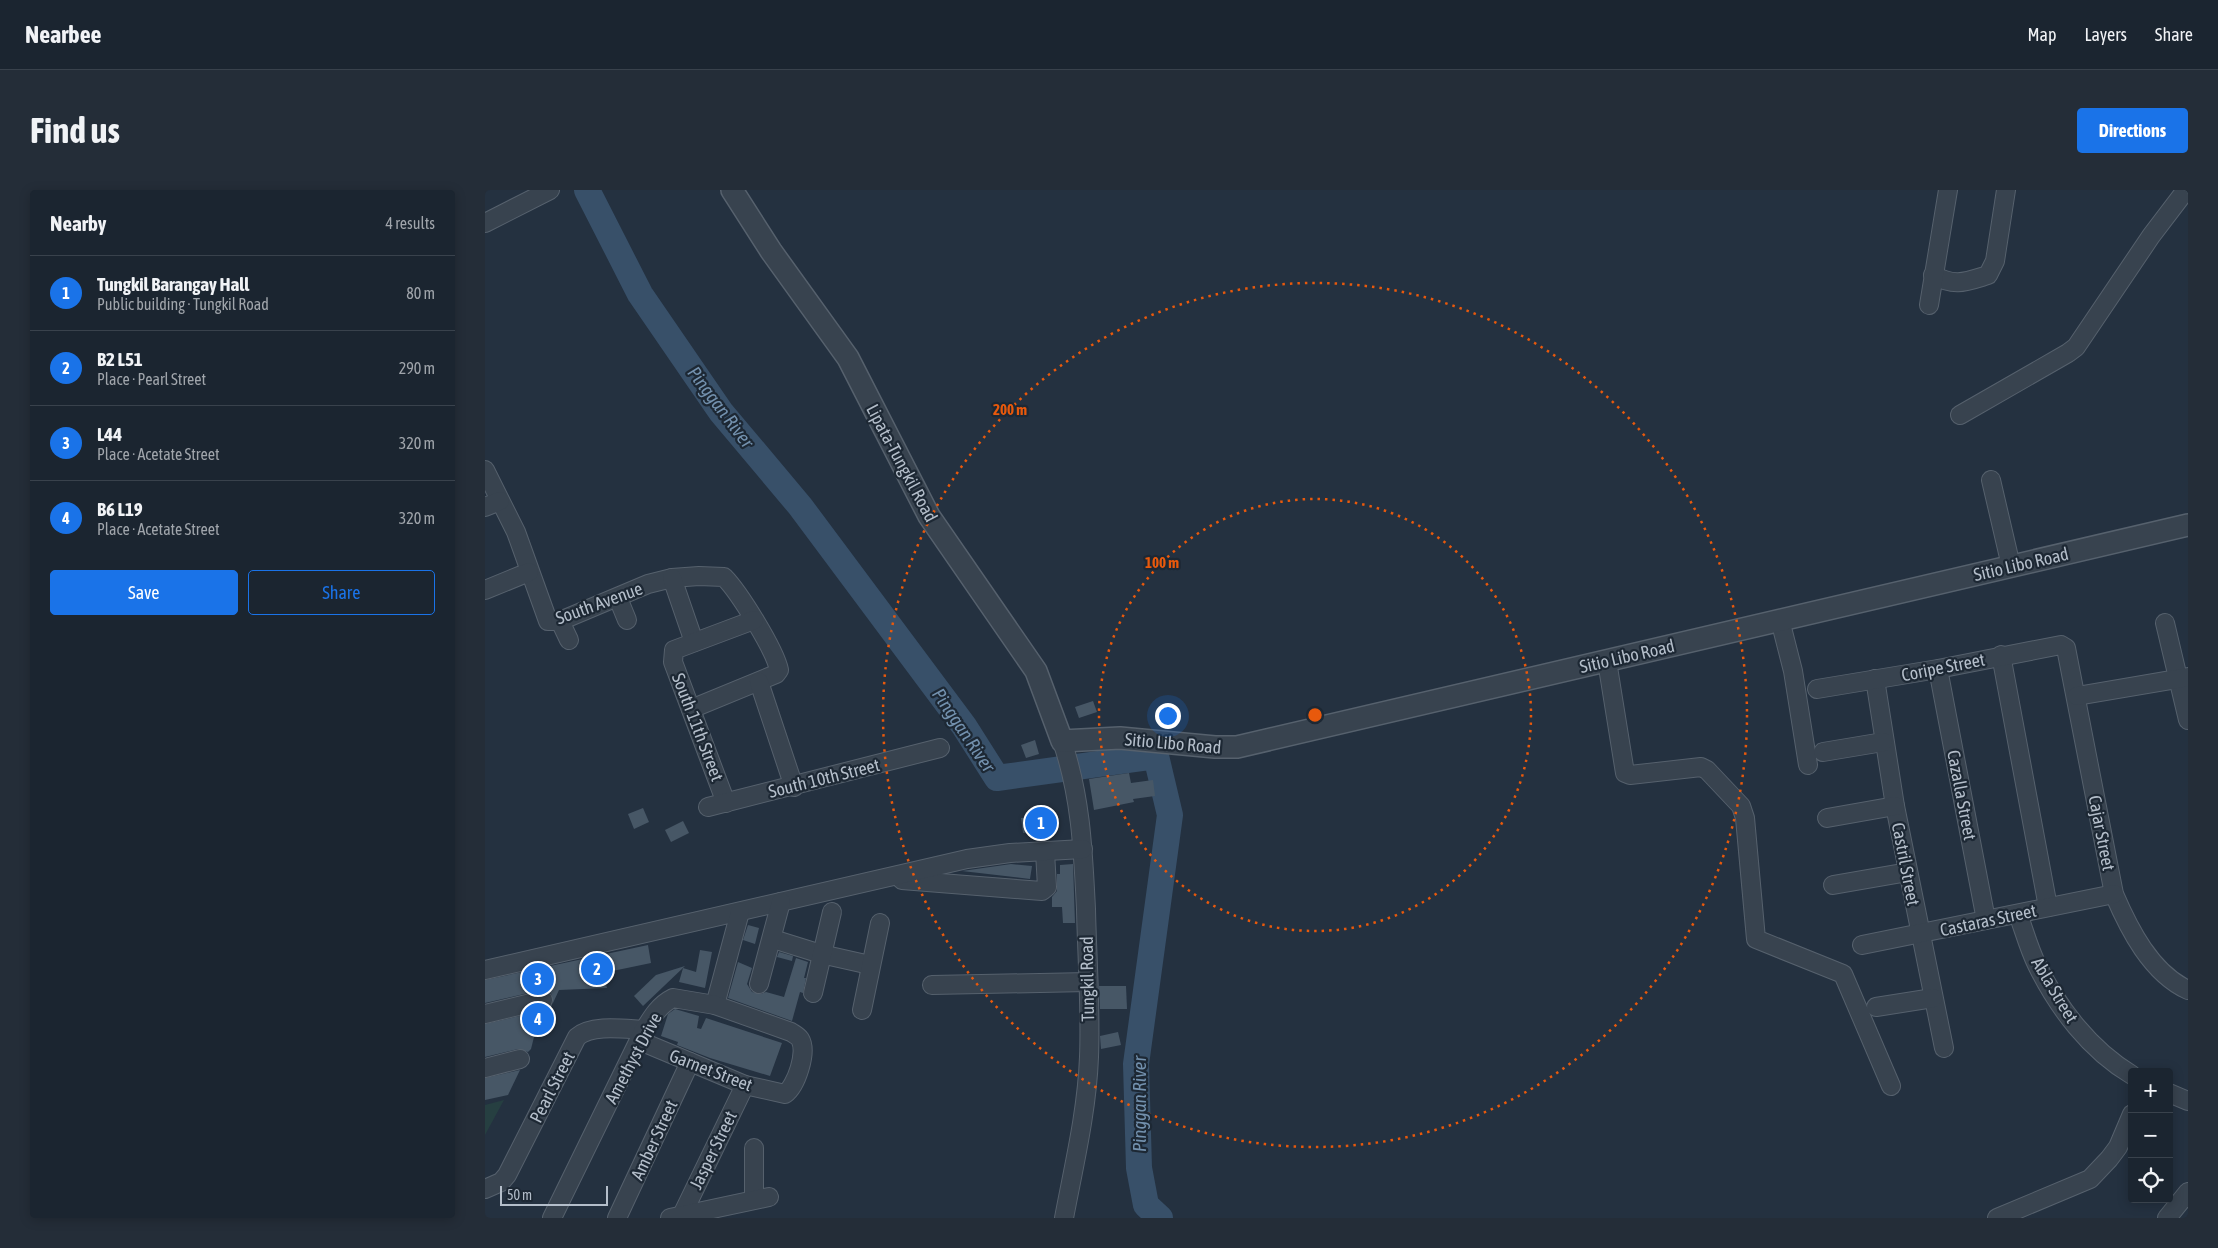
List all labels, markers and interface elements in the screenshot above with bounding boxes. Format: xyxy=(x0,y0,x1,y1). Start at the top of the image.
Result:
text: Nearbee xyxy=(25,21,101,48)
text: Map xyxy=(2027,24,2056,45)
text: Layers xyxy=(2084,24,2127,45)
text: Share xyxy=(2155,24,2193,45)
button: Directions xyxy=(2077,108,2188,153)
text: Find us xyxy=(30,110,120,150)
text: Nearby xyxy=(50,211,106,235)
text: 4 results xyxy=(385,214,435,232)
text: Tungkil Barangay Hall xyxy=(97,273,249,295)
text: 1 xyxy=(62,284,70,302)
text: 80 m xyxy=(406,284,435,302)
text: Public building · Tungkil Road xyxy=(97,295,269,313)
text: B2 L51 xyxy=(97,348,143,370)
text: 2 xyxy=(62,359,70,377)
text: 290 m xyxy=(399,359,435,377)
water label: Pinggan River xyxy=(683,362,760,453)
text: Place · Pearl Street xyxy=(97,370,206,388)
street label: Lipata-Tungkil Road xyxy=(862,400,942,526)
text: 200 m xyxy=(993,401,1027,418)
text: L44 xyxy=(97,423,122,445)
text: 3 xyxy=(62,434,70,452)
text: 320 m xyxy=(399,434,435,452)
text: Place · Acetate Street xyxy=(97,445,220,463)
text: B6 L19 xyxy=(97,498,143,520)
text: 4 xyxy=(62,509,70,527)
text: 320 m xyxy=(399,509,435,527)
text: Place · Acetate Street xyxy=(97,520,220,538)
street label: Sitio Libo Road xyxy=(1971,543,2071,585)
text: 100 m xyxy=(1145,554,1179,571)
button: Save xyxy=(50,570,238,615)
button: Share xyxy=(248,570,435,615)
street label: South Avenue xyxy=(553,578,645,628)
street label: Sitio Libo Road xyxy=(1577,635,1677,677)
street label: Coripe Street xyxy=(1899,649,1987,685)
street label: South 11th Street xyxy=(668,670,728,784)
water label: Pinggan River xyxy=(928,684,1001,777)
your location xyxy=(1155,703,1181,729)
centre of rings xyxy=(1306,706,1324,724)
street label: Sitio Libo Road xyxy=(1124,728,1222,758)
street label: Cazalla Street xyxy=(1943,748,1981,842)
street label: South 10th Street xyxy=(766,754,882,802)
street label: Cajar Street xyxy=(2084,794,2120,872)
pin: 1 xyxy=(1025,804,1057,842)
street label: Castril Street xyxy=(1888,821,1924,907)
street label: Castaras Street xyxy=(1938,900,2038,940)
street label: Tungkil Road xyxy=(1076,936,1098,1022)
pin: 2 xyxy=(581,950,613,988)
street label: Abla Street xyxy=(2027,954,2083,1026)
pin: 3 xyxy=(522,960,554,998)
pin: 4 xyxy=(522,1000,554,1038)
street label: Amethyst Drive xyxy=(600,1009,666,1107)
street label: Garnet Street xyxy=(667,1045,755,1095)
street label: Pearl Street xyxy=(525,1048,579,1126)
water label: Pinggan River xyxy=(1128,1055,1150,1152)
map controls xyxy=(2128,1068,2173,1203)
button: + xyxy=(2128,1068,2173,1113)
street label: Amber Street xyxy=(626,1097,682,1183)
street label: Jasper Street xyxy=(685,1107,741,1193)
button: − xyxy=(2128,1113,2173,1158)
button: locate xyxy=(2128,1158,2173,1203)
scale bar xyxy=(500,1183,607,1206)
text: 50 m xyxy=(507,1187,532,1203)

